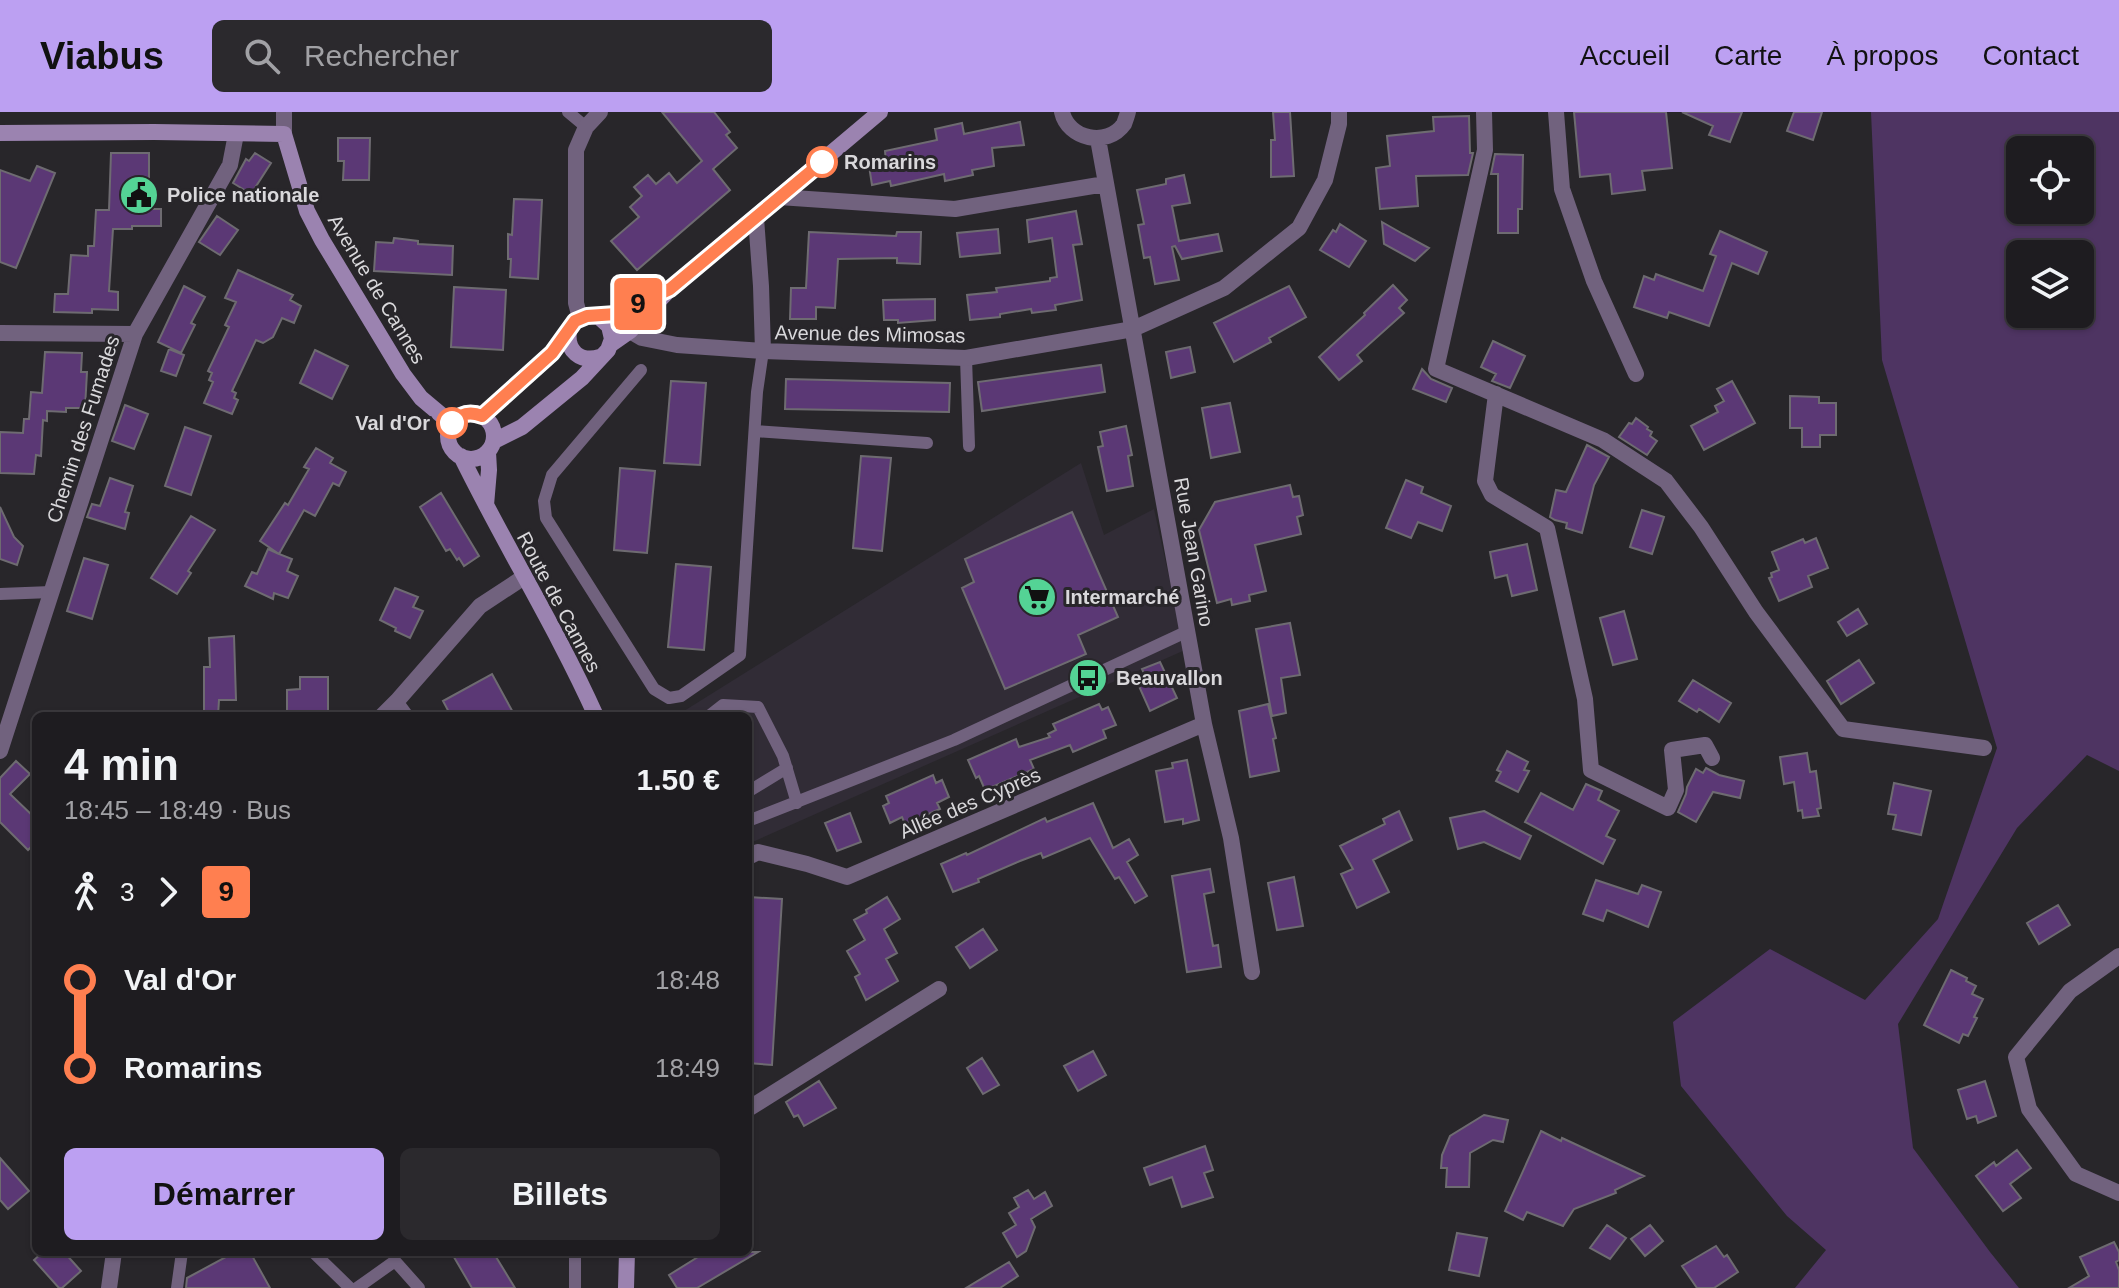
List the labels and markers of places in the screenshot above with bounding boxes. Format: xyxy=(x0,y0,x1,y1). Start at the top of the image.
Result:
marker: Romarins xyxy=(807,147,837,177)
place label: Romarins xyxy=(844,151,936,173)
public building icon: Police nationale xyxy=(118,174,160,216)
place label: Police nationale xyxy=(167,184,319,206)
marker: Val d'Or xyxy=(437,408,467,438)
place label: Val d'Or xyxy=(355,412,430,434)
supermarket icon: Intermarché xyxy=(1016,576,1058,618)
place label: Intermarché xyxy=(1065,586,1180,608)
bus stop icon: Beauvallon xyxy=(1067,657,1109,699)
place label: Beauvallon xyxy=(1116,667,1223,689)

